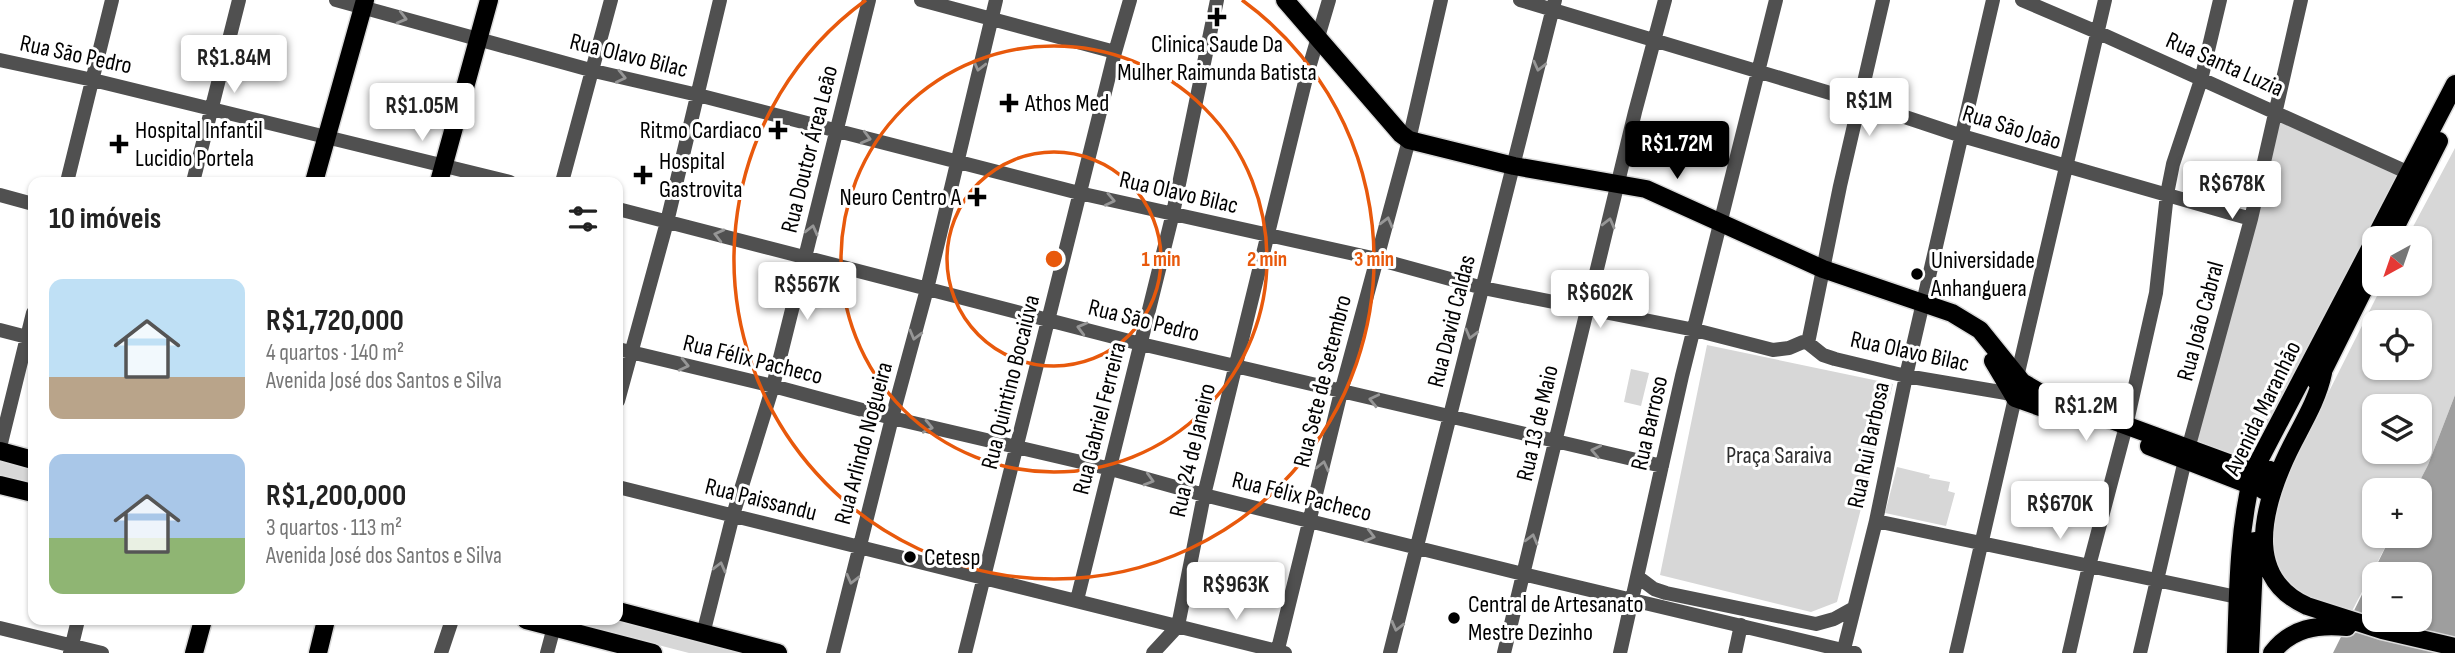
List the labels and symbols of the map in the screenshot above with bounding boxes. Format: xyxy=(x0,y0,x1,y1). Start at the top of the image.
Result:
marker: Clinica Saude Da Mulher Raimunda Batista xyxy=(1207,7,1227,27)
one-way arrow xyxy=(396,10,408,24)
street label: Rua Santa Luzia xyxy=(2162,26,2288,103)
street label: Rua Olavo Bilac xyxy=(567,27,691,84)
street label: Rua São Pedro xyxy=(17,28,135,80)
place label: Clinica Saude Da Mulher Raimunda Batista xyxy=(1117,30,1317,87)
pin: R$1.84M xyxy=(169,36,299,95)
one-way arrow xyxy=(973,60,987,72)
one-way arrow xyxy=(1533,60,1547,72)
street label: Rua Doutor Área Leão xyxy=(775,63,844,236)
one-way arrow xyxy=(615,69,627,83)
pin: R$1M xyxy=(1828,78,1910,138)
pin: R$1.05M xyxy=(357,83,487,143)
place label: Athos Med xyxy=(1024,89,1109,118)
marker: Athos Med xyxy=(999,93,1019,113)
street label: Rua São João xyxy=(1959,99,2065,156)
place label: Hospital Infantil Lucidio Portela xyxy=(135,116,263,173)
place label: Ritmo Cardiaco xyxy=(640,116,762,145)
marker: Ritmo Cardiaco xyxy=(768,120,788,140)
pin: R$1.72M xyxy=(1612,122,1742,181)
one-way arrow xyxy=(860,130,872,144)
marker: Hospital Infantil Lucidio Portela xyxy=(109,134,129,154)
place label: Hospital Gastrovita xyxy=(659,147,743,204)
pin: R$678K xyxy=(2175,162,2289,221)
marker: Hospital Gastrovita xyxy=(633,165,653,185)
street label: Rua Olavo Bilac xyxy=(1117,165,1241,220)
place label: Neuro Centro A xyxy=(839,183,962,212)
marker: Neuro Centro A xyxy=(967,187,987,207)
one-way arrow xyxy=(1104,191,1116,206)
one-way arrow xyxy=(1379,216,1393,228)
one-way arrow xyxy=(1601,217,1615,229)
one-way arrow xyxy=(804,224,818,236)
north arrow xyxy=(2362,226,2432,296)
one-way arrow xyxy=(713,229,725,243)
place label: Universidade Anhanguera xyxy=(1930,246,2035,303)
centre of rings xyxy=(1042,247,1066,271)
text: 1 min xyxy=(1141,247,1181,272)
text: 2 min xyxy=(1247,247,1287,272)
text: 3 min xyxy=(1354,247,1394,272)
street label: Rua David Caldas xyxy=(1421,252,1482,390)
street label: Rua João Cabral xyxy=(2171,258,2230,384)
pin: R$567K xyxy=(750,262,864,322)
marker: Universidade Anhanguera xyxy=(1909,266,1925,282)
pin: R$602K xyxy=(1543,270,1657,330)
street label: Rua Quintino Bocaiúva xyxy=(975,292,1046,472)
street label: Rua Sete de Setembro xyxy=(1287,292,1358,470)
street label: Rua São Pedro xyxy=(1085,293,1203,348)
one-way arrow xyxy=(1076,322,1088,337)
street label: Rua Olavo Bilac xyxy=(1848,325,1972,378)
street label: Rua Félix Pacheco xyxy=(680,328,826,391)
one-way arrow xyxy=(1465,328,1479,340)
one-way arrow xyxy=(909,329,923,341)
street label: Avenida Maranhão xyxy=(2217,336,2307,481)
street label: Rua Gabriel Ferreira xyxy=(1067,339,1132,497)
one-way arrow xyxy=(678,357,690,371)
street label: Rua Arlindo Nogueira xyxy=(828,359,899,527)
street label: Rua 13 de Maio xyxy=(1510,362,1565,484)
street label: Rua Barroso xyxy=(1625,373,1674,473)
street label: Rua Rui Barbosa xyxy=(1841,379,1896,511)
street label: Rua 24 de Janeiro xyxy=(1163,380,1222,520)
pin: R$1.2M xyxy=(2029,384,2143,443)
one-way arrow xyxy=(1368,394,1380,408)
one-way arrow xyxy=(922,419,934,433)
park label: Praça Saraiva xyxy=(1726,441,1832,470)
one-way arrow xyxy=(1590,445,1602,460)
one-way arrow xyxy=(1315,460,1330,472)
street label: Rua Félix Pacheco xyxy=(1229,465,1375,528)
street label: Rua Paissandu xyxy=(702,472,820,527)
one-way arrow xyxy=(1143,472,1155,486)
pin: R$670K xyxy=(2003,482,2117,541)
one-way arrow xyxy=(1364,528,1376,542)
one-way arrow xyxy=(1524,533,1538,545)
place label: Cetesp xyxy=(924,543,980,572)
marker: Cetesp xyxy=(902,549,918,565)
one-way arrow xyxy=(712,562,726,574)
pin: R$963K xyxy=(1179,562,1293,622)
one-way arrow xyxy=(846,573,860,585)
place label: Central de Artesanato Mestre Dezinho xyxy=(1468,590,1643,647)
marker: Central de Artesanato Mestre Dezinho xyxy=(1446,610,1462,626)
one-way arrow xyxy=(1391,620,1405,632)

